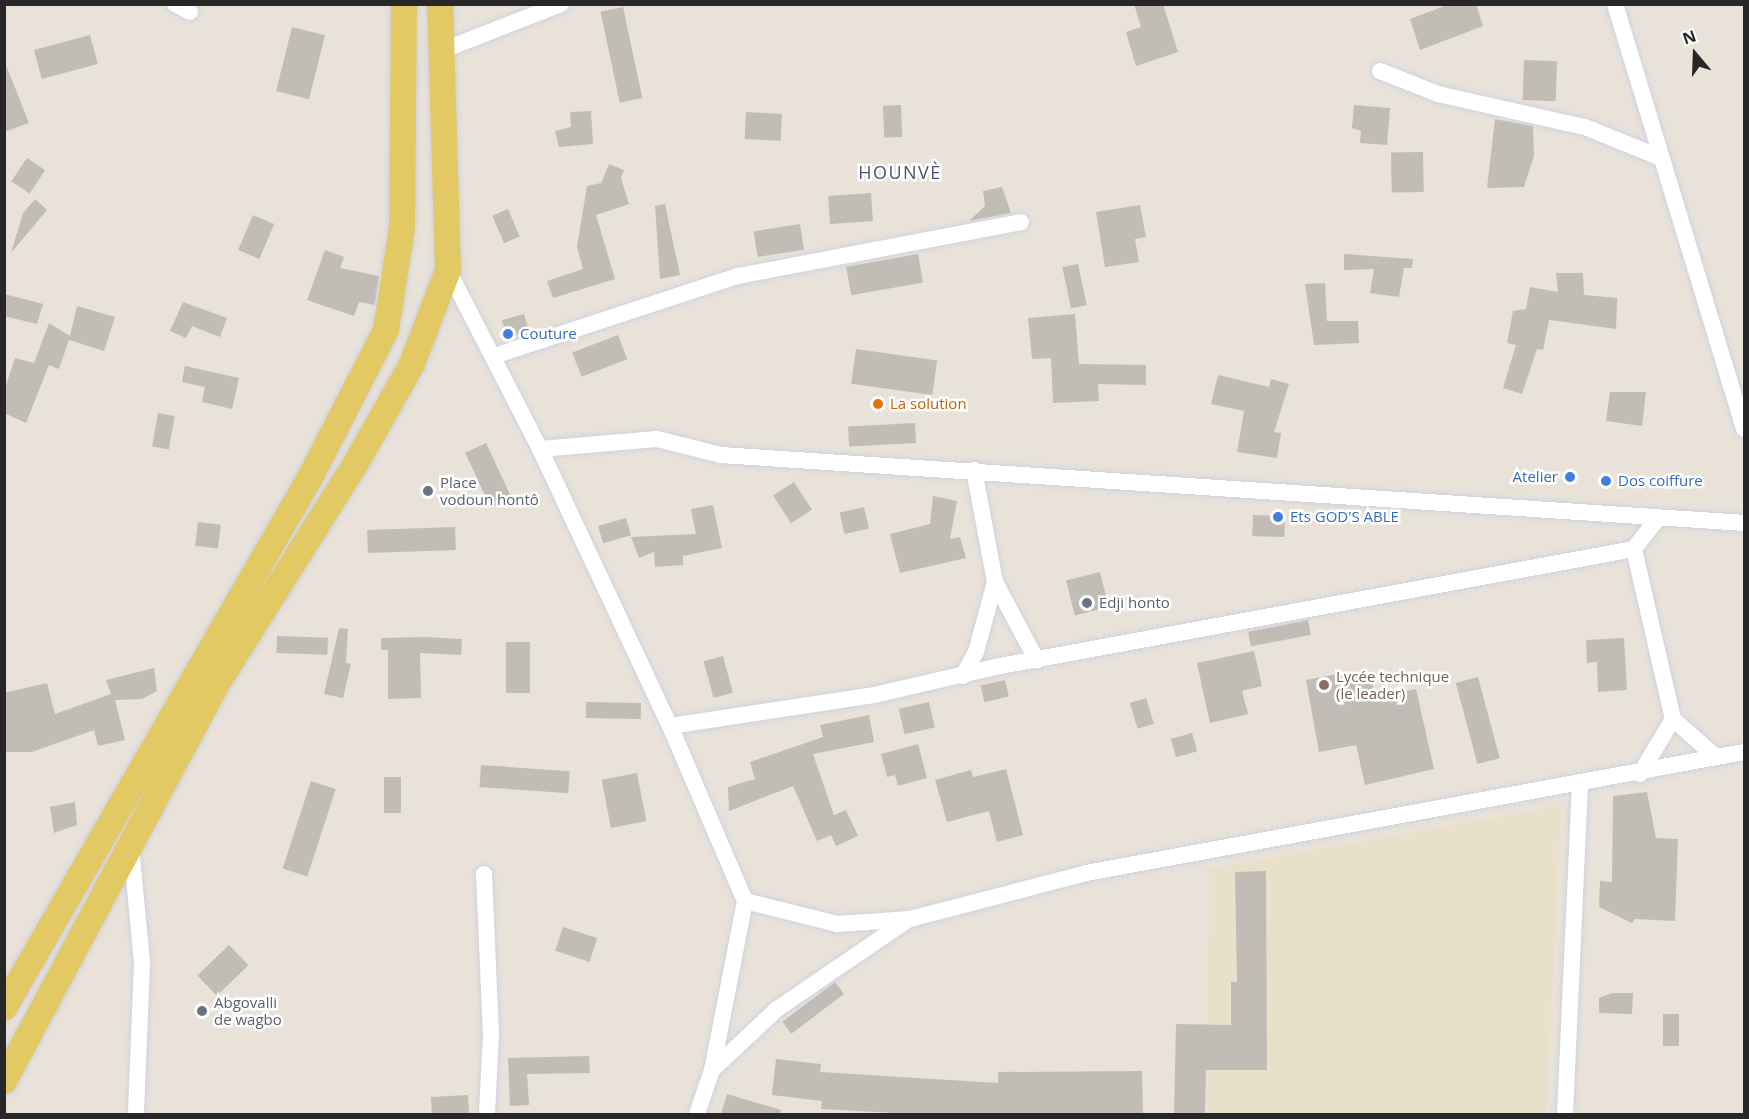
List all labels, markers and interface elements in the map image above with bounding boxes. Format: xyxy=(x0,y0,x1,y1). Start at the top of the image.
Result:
north arrow xyxy=(1665,24,1725,84)
text: N xyxy=(1679,24,1699,50)
district label: HOUNVÈ xyxy=(858,161,942,183)
place label: Couture xyxy=(520,325,577,343)
marker: Couture xyxy=(501,327,515,341)
place label: La solution xyxy=(890,395,967,413)
marker: La solution xyxy=(871,397,885,411)
place label: Atelier xyxy=(1513,468,1558,486)
marker: Atelier xyxy=(1563,470,1577,484)
place label: Dos coiffure xyxy=(1618,472,1703,490)
place label: Place vodoun hontô xyxy=(440,473,539,508)
marker: Dos coiffure xyxy=(1599,474,1613,488)
marker: Place vodoun hontô xyxy=(421,484,435,498)
place label: Ets GOD'S ABLE xyxy=(1290,508,1399,526)
marker: Ets GOD'S ABLE xyxy=(1271,510,1285,524)
place label: Edji honto xyxy=(1099,594,1170,612)
marker: Edji honto xyxy=(1080,596,1094,610)
place label: Lycée technique (le leader) xyxy=(1336,667,1449,702)
marker: Lycée technique (le leader) xyxy=(1317,678,1331,692)
place label: Abgovalli de wagbo xyxy=(214,993,282,1028)
marker: Abgovalli de wagbo xyxy=(195,1004,209,1018)

